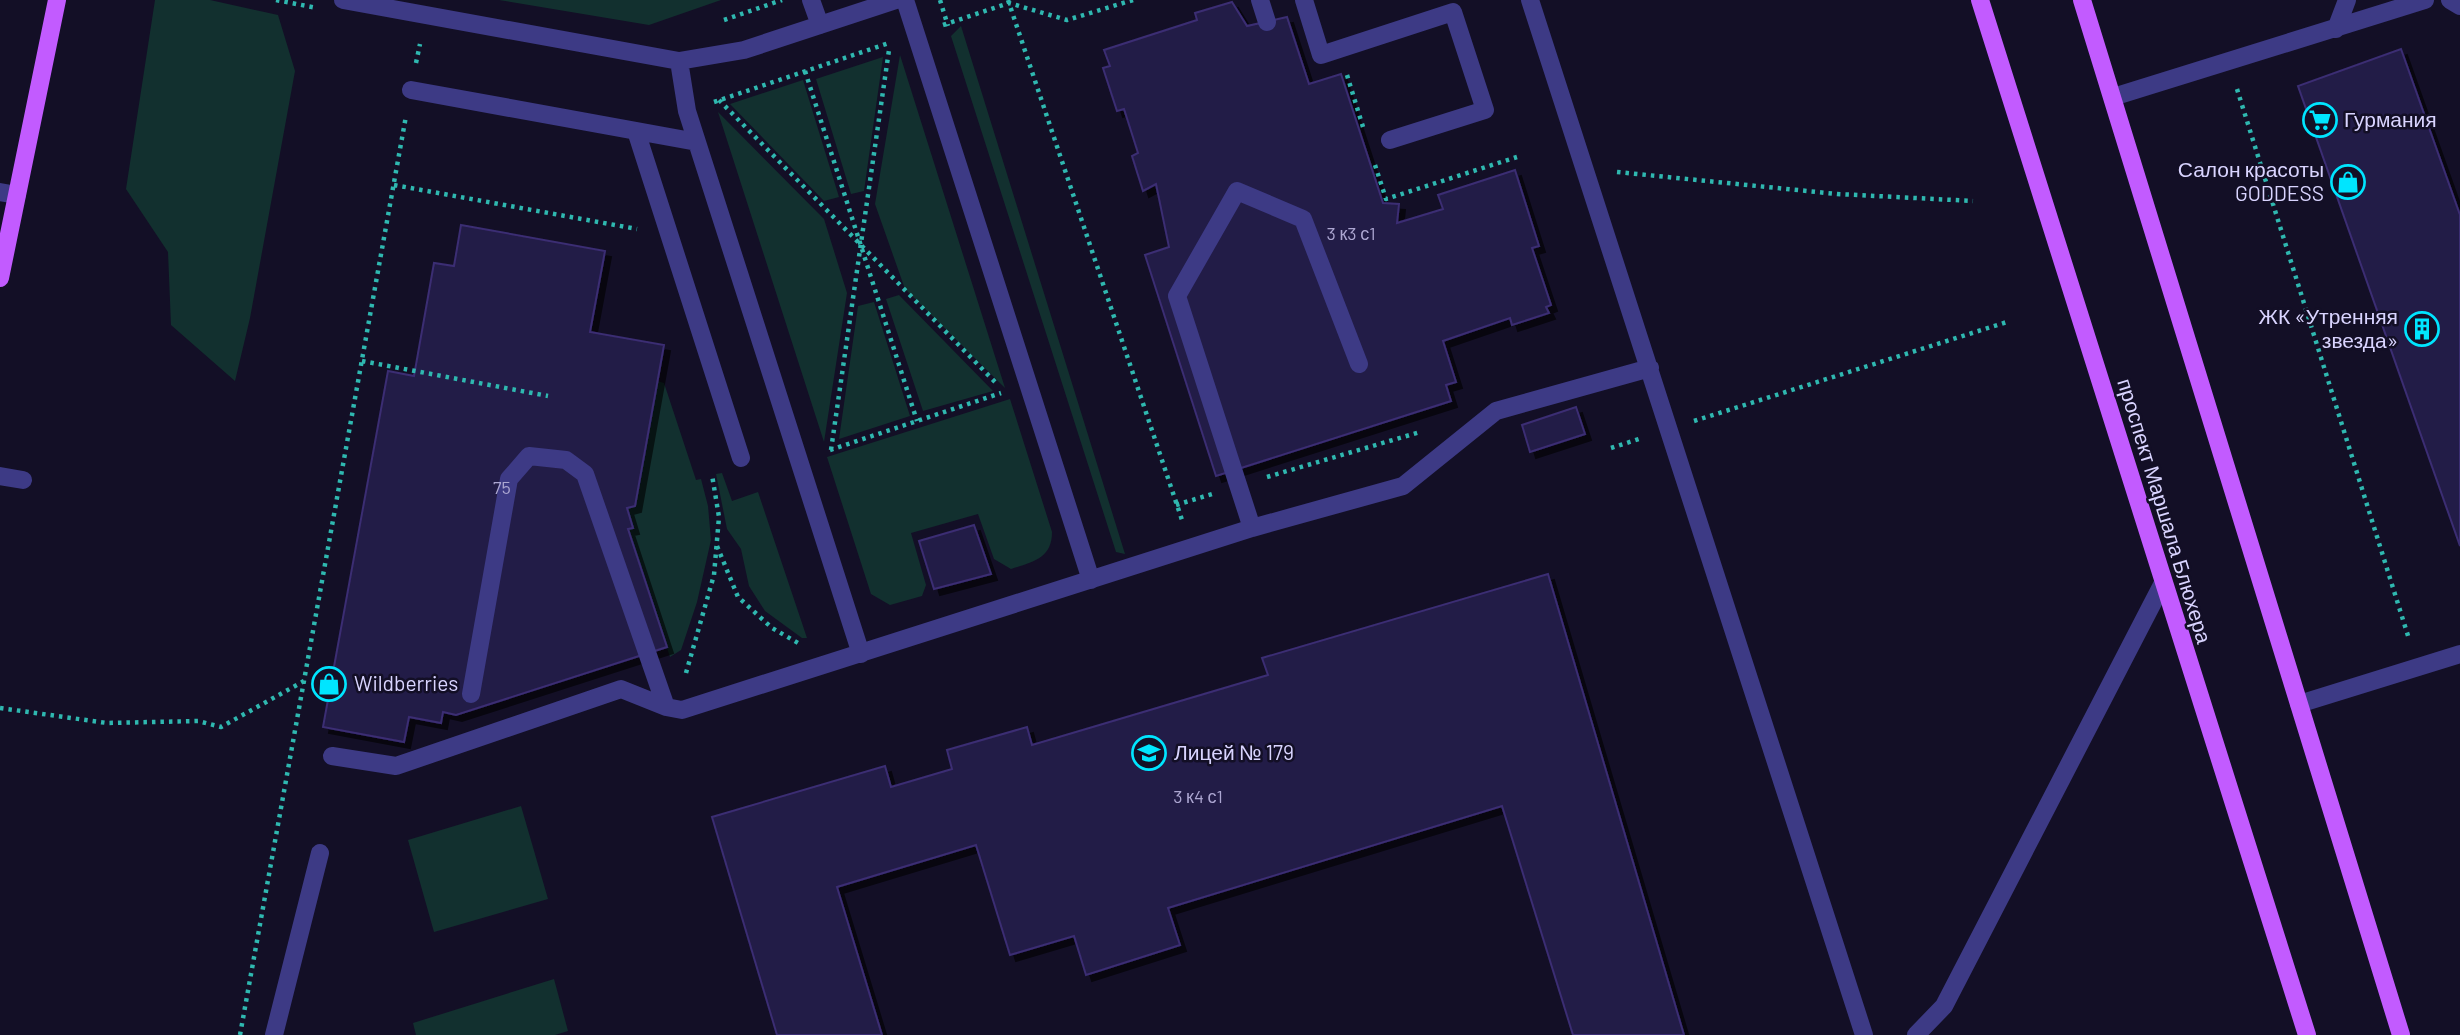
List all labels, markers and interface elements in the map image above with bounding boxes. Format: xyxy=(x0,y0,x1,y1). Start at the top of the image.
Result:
supermarket icon: Гурмания xyxy=(2301,101,2339,139)
place label: Гурмания xyxy=(2344,106,2437,131)
place label: Салон красоты GODDESS xyxy=(2178,156,2324,205)
shop icon: Салон красоты GODDESS xyxy=(2329,163,2367,201)
house number: 3 к3 с1 xyxy=(1327,222,1375,244)
place label: ЖК «Утренняя звезда» xyxy=(2259,303,2398,352)
building icon: ЖК «Утренняя звезда» xyxy=(2403,310,2441,348)
street label: проспект Маршала Блюхера xyxy=(2113,375,2218,646)
house number: 75 xyxy=(493,476,511,498)
shop icon: Wildberries xyxy=(310,665,348,703)
place label: Wildberries xyxy=(354,670,458,695)
school or university icon: Лицей № 179 xyxy=(1130,734,1168,772)
place label: Лицей № 179 xyxy=(1174,739,1294,764)
house number: 3 к4 с1 xyxy=(1173,785,1223,807)

